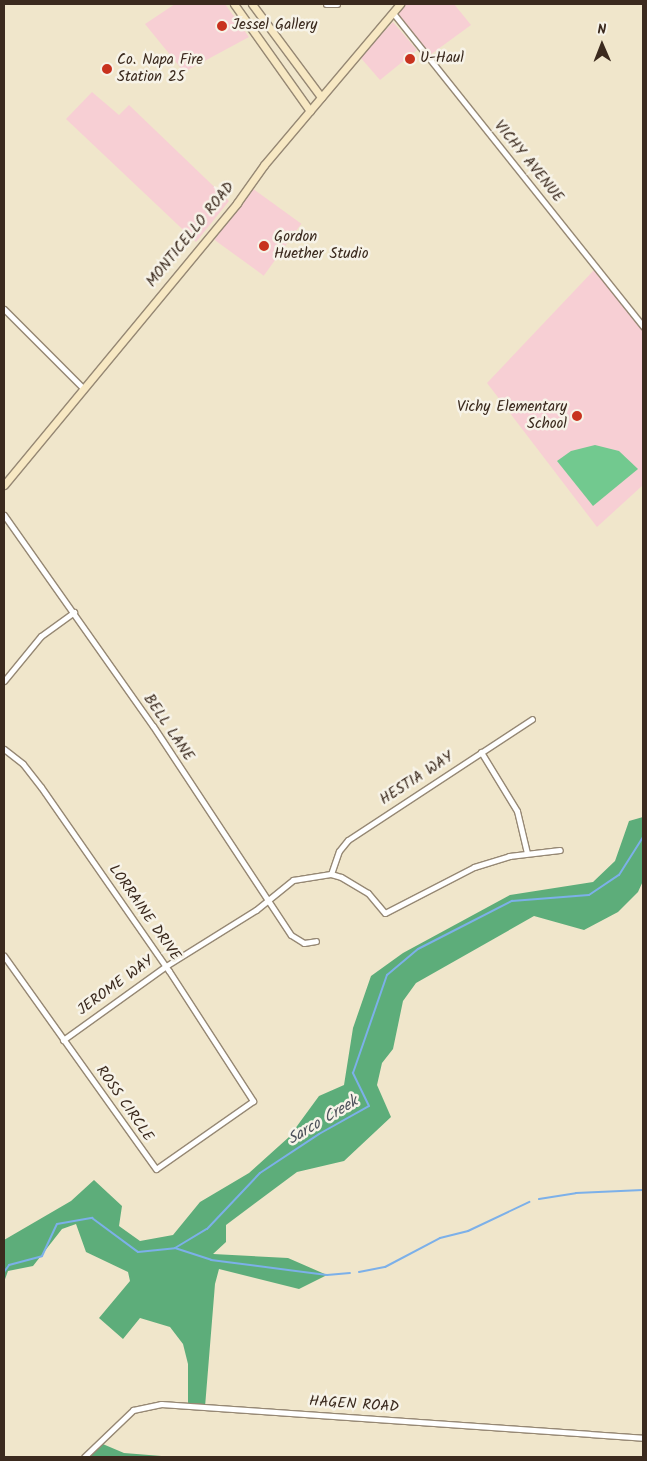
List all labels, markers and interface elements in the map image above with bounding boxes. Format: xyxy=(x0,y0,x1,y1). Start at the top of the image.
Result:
place label: Jessel Gallery xyxy=(232,17,317,35)
text: N xyxy=(597,19,606,41)
marker: Jessel Gallery xyxy=(216,20,228,32)
north arrow xyxy=(577,20,627,70)
place label: U-Haul xyxy=(420,50,464,68)
place label: Co. Napa Fire Station 25 xyxy=(117,51,203,86)
marker: U-Haul xyxy=(404,53,416,65)
marker: Co. Napa Fire Station 25 xyxy=(101,63,113,75)
street label: VICHY AVENUE xyxy=(490,117,566,207)
street label: MONTICELLO ROAD xyxy=(143,179,239,291)
place label: Gordon Huether Studio xyxy=(274,228,368,263)
marker: Gordon Huether Studio xyxy=(258,240,270,252)
place label: Vichy Elementary School xyxy=(457,398,567,433)
marker: Vichy Elementary School xyxy=(571,410,583,422)
street label: BELL LANE xyxy=(139,691,197,765)
street label: HESTIA WAY xyxy=(377,749,457,809)
street label: LORRAINE DRIVE xyxy=(104,861,184,965)
street label: JEROME WAY xyxy=(74,952,158,1020)
street label: ROSS CIRCLE xyxy=(91,1063,157,1145)
water label: Sarco Creek xyxy=(284,1092,362,1150)
street label: HAGEN ROAD xyxy=(308,1393,400,1417)

